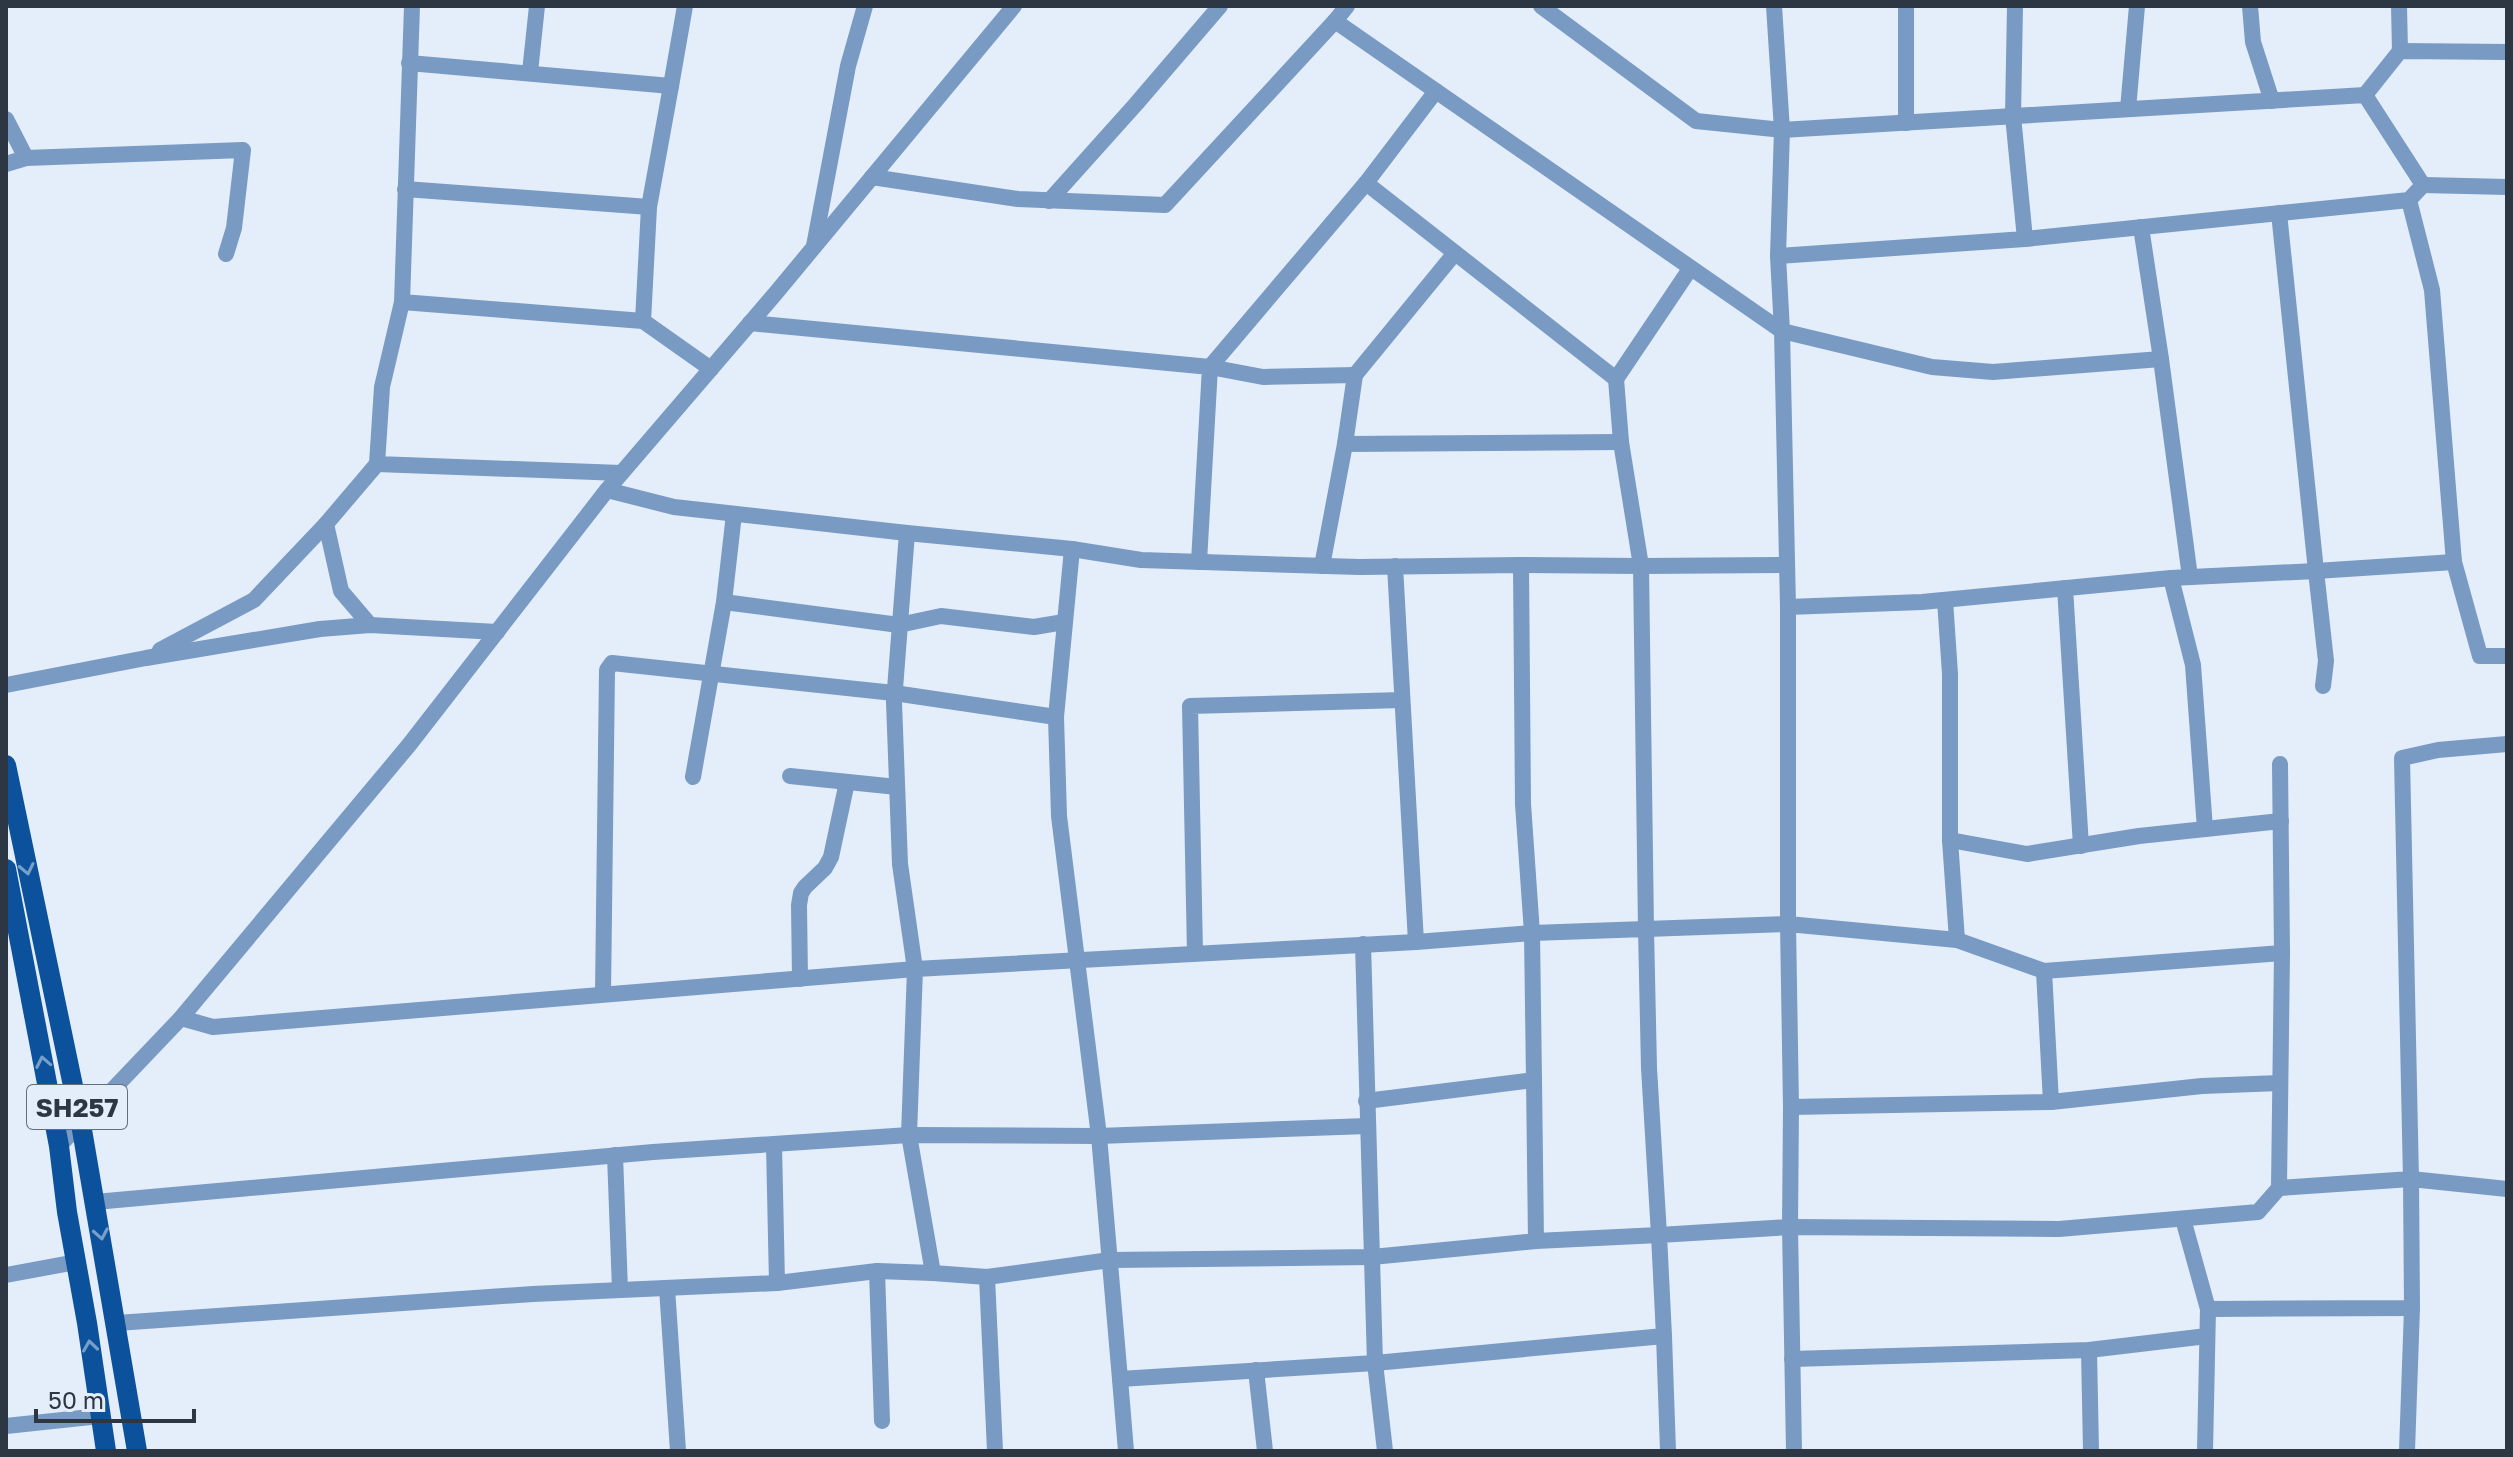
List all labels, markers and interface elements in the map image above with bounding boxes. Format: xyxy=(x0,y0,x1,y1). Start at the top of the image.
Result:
one-way arrow xyxy=(18,862,35,875)
one-way arrow xyxy=(35,1056,52,1069)
road number: SH257 xyxy=(27,1085,127,1129)
one-way arrow xyxy=(91,1227,108,1240)
one-way arrow xyxy=(82,1339,99,1353)
scale bar xyxy=(36,1373,194,1423)
text: 50 m xyxy=(48,1385,104,1414)

